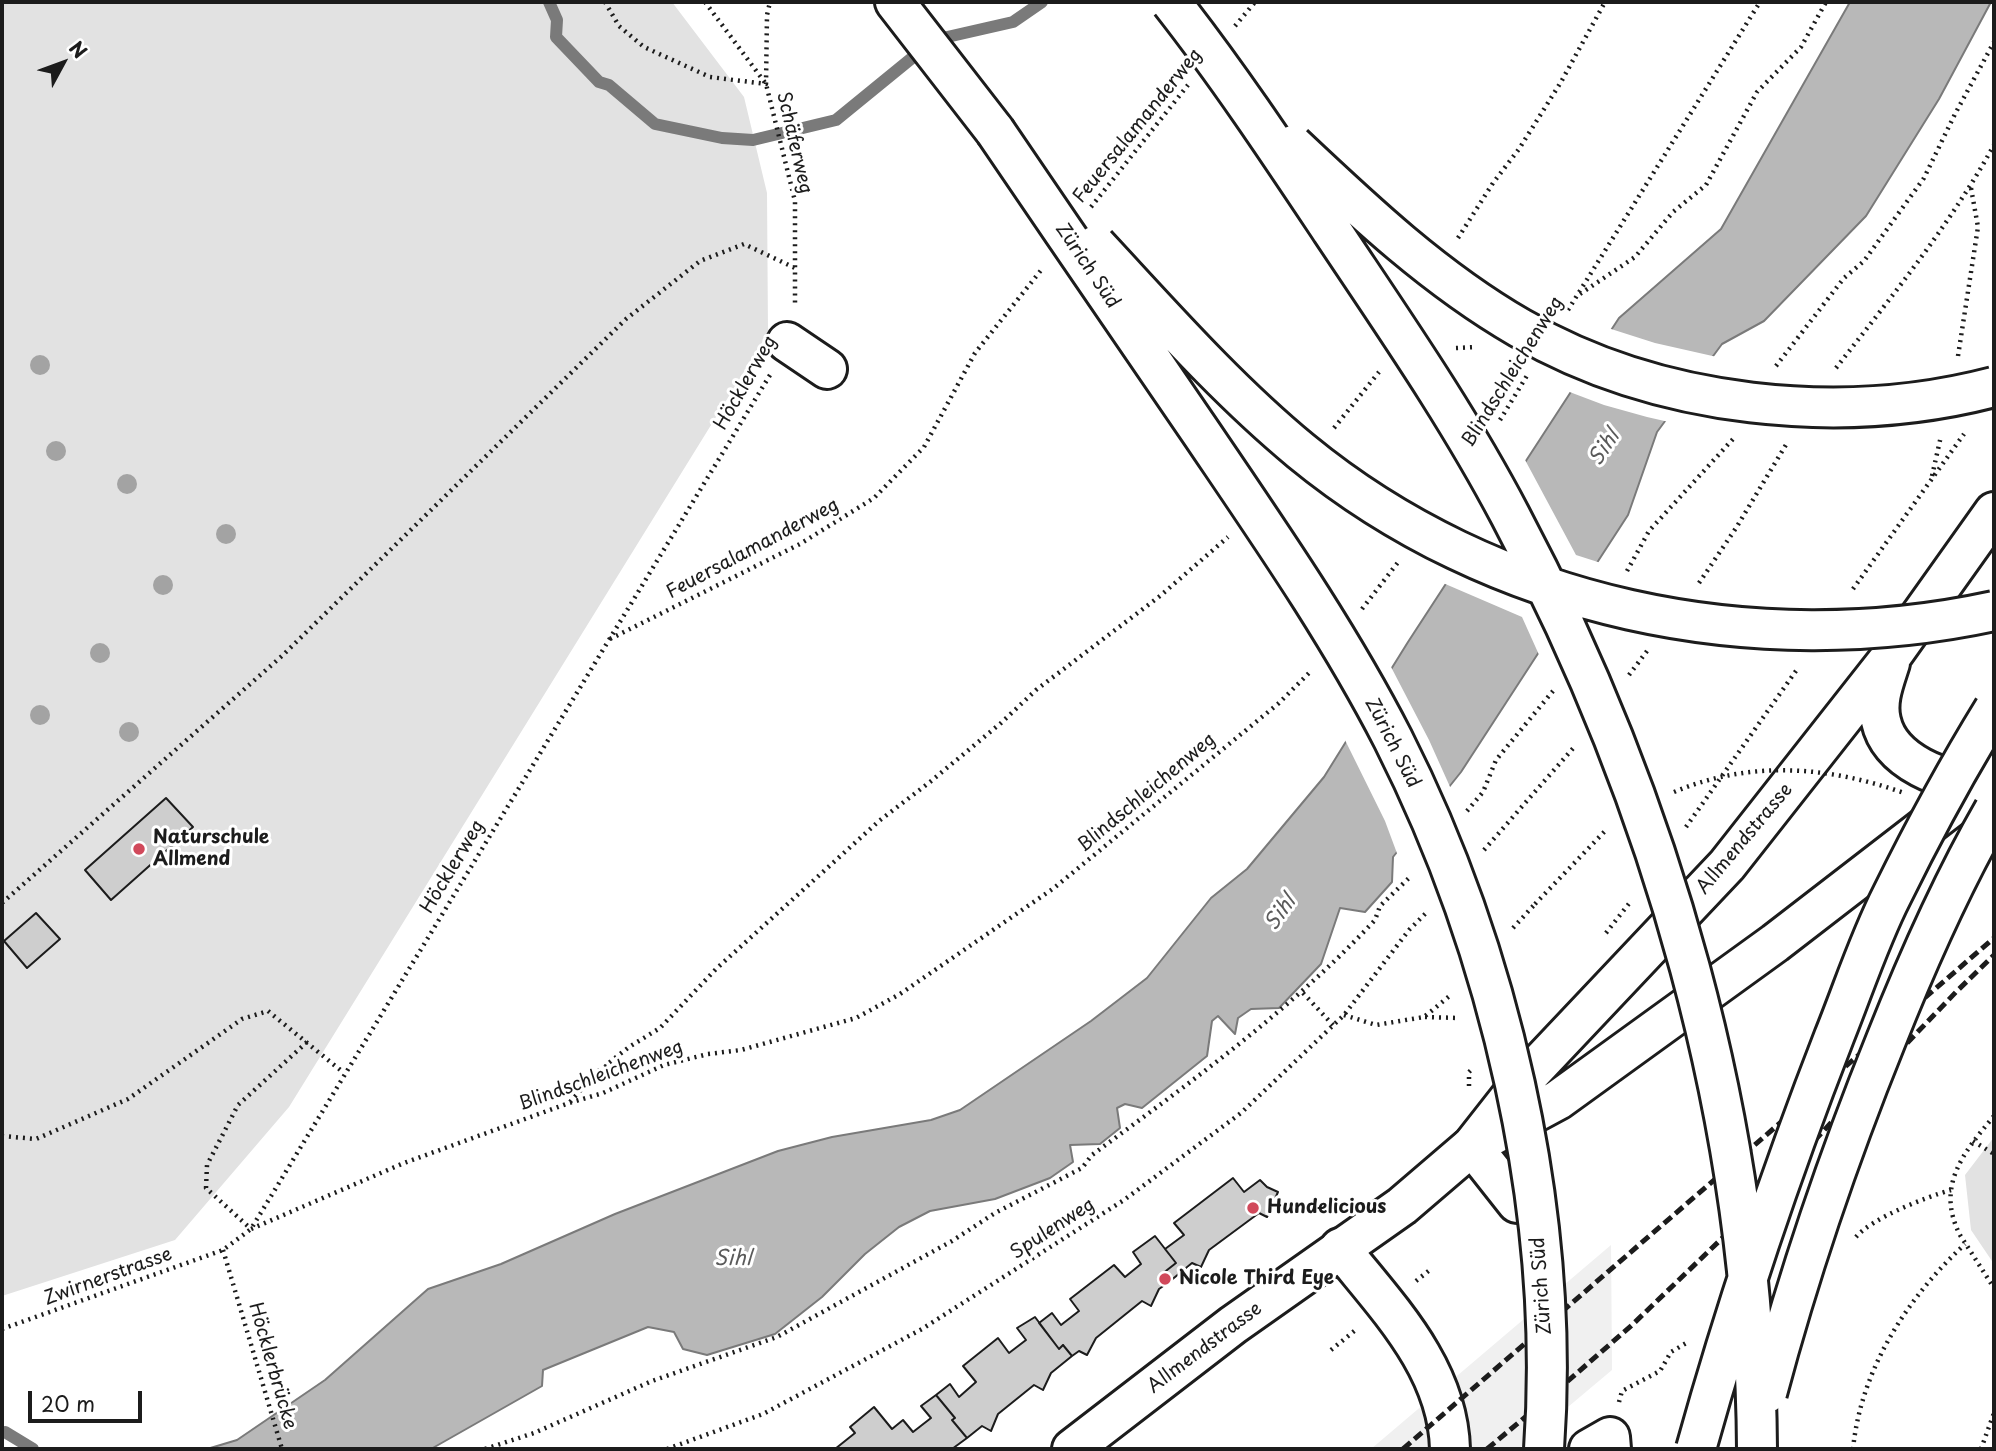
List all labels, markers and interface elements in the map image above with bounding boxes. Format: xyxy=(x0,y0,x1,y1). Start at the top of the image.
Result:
north arrow xyxy=(28,28,98,98)
text: N xyxy=(63,34,94,64)
street label: Feuersalamanderweg xyxy=(1069,44,1207,208)
street label: Schäferweg xyxy=(771,90,817,196)
street label: Zürich Süd xyxy=(1050,219,1124,313)
street label: Blindschleichenweg xyxy=(1457,292,1569,452)
street label: Höcklerweg xyxy=(710,332,782,434)
water label: Sihl xyxy=(1584,425,1626,471)
street label: Feuersalamanderweg xyxy=(663,494,843,604)
street label: Zürich Süd xyxy=(1360,694,1424,792)
street label: Blindschleichenweg xyxy=(1073,729,1221,857)
street label: Allmendstrasse xyxy=(1692,779,1798,899)
street label: Höcklerweg xyxy=(416,816,490,918)
place label: Naturschule Allmend xyxy=(153,827,269,871)
marker: Naturschule Allmend xyxy=(131,841,147,857)
water label: Sihl xyxy=(1260,890,1302,936)
street label: Blindschleichenweg xyxy=(516,1036,686,1116)
street label: Spulenweg xyxy=(1007,1193,1099,1265)
place label: Hundelicious xyxy=(1267,1197,1386,1219)
marker: Hundelicious xyxy=(1245,1200,1261,1216)
street label: Zürich Süd xyxy=(1527,1236,1557,1336)
street label: Zwirnerstrasse xyxy=(41,1243,175,1311)
water label: Sihl xyxy=(714,1246,752,1272)
place label: Nicole Third Eye xyxy=(1179,1268,1334,1290)
marker: Nicole Third Eye xyxy=(1157,1271,1173,1287)
street label: Allmendstrasse xyxy=(1143,1298,1267,1398)
street label: Höcklerbrücke xyxy=(243,1300,301,1432)
scale bar xyxy=(32,1378,145,1422)
text: 20 m xyxy=(41,1387,95,1419)

